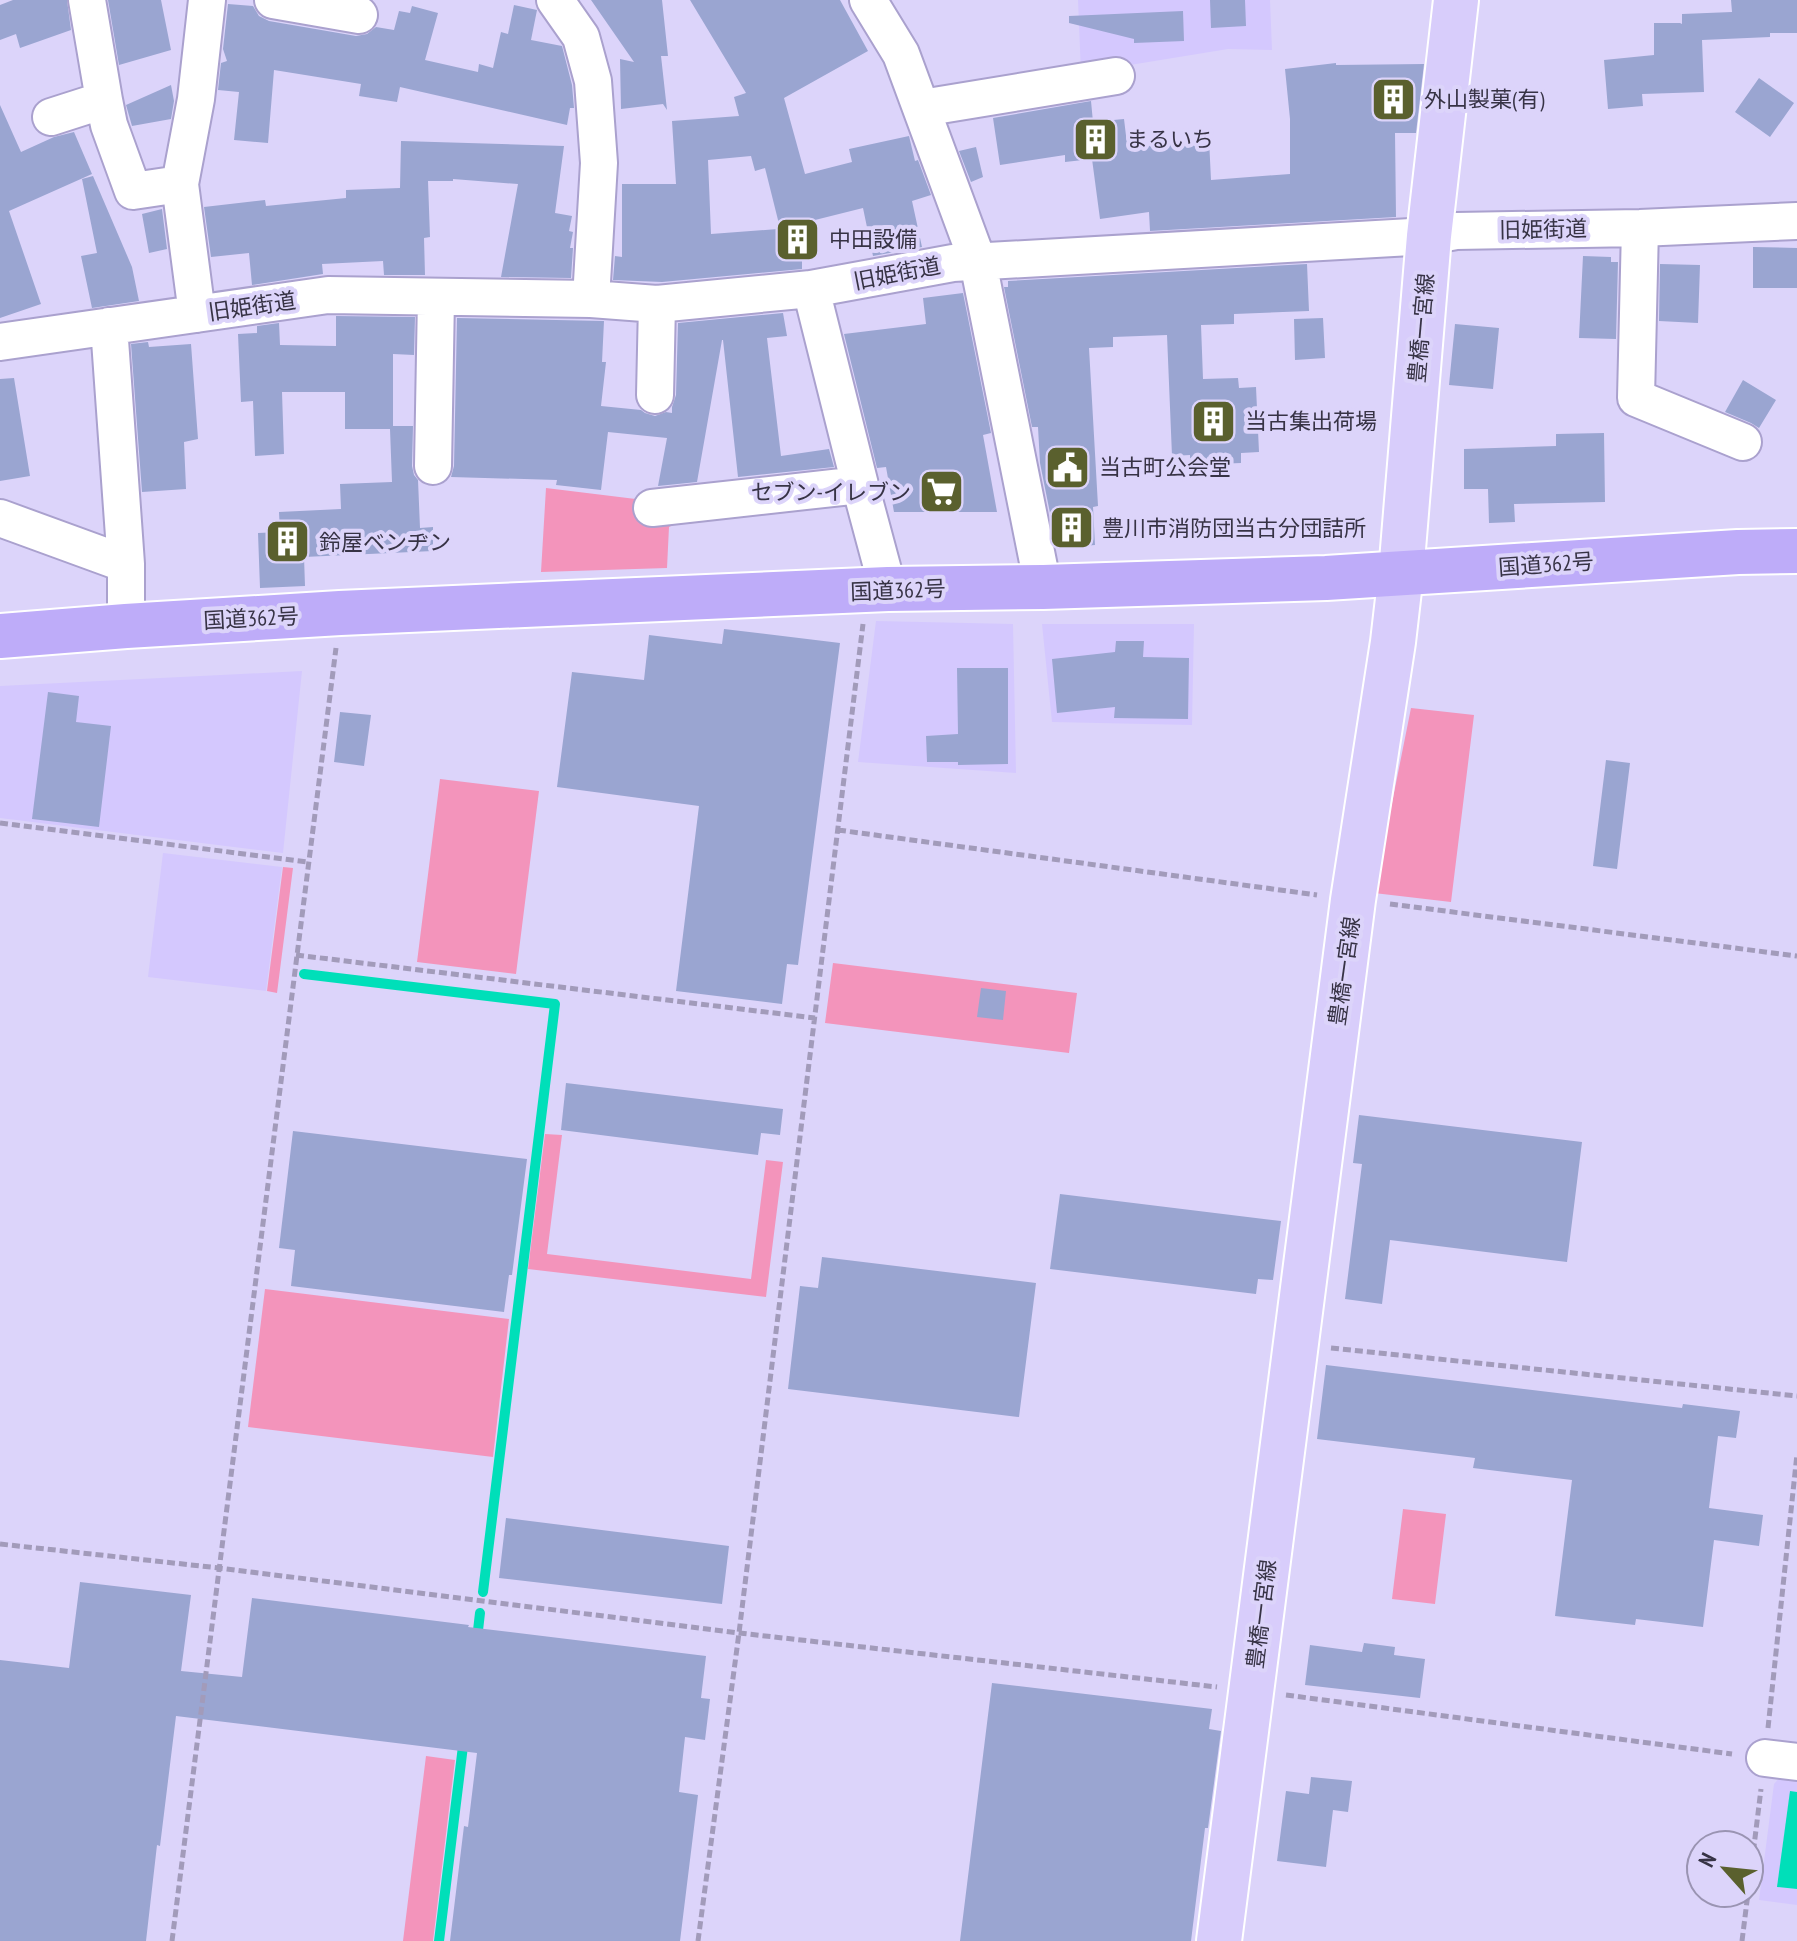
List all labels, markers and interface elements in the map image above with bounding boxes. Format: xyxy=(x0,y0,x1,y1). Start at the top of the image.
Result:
building icon: 外山製菓(有) xyxy=(1369,75,1417,123)
place label: 外山製菓(有) xyxy=(1424,85,1545,113)
building icon: まるいち xyxy=(1071,115,1119,163)
place label: まるいち xyxy=(1126,125,1214,153)
street label: 旧姫街道 xyxy=(1499,214,1587,244)
building icon: 中田設備 xyxy=(774,215,822,263)
place label: 中田設備 xyxy=(829,225,917,253)
street label: 旧姫街道 xyxy=(851,251,943,295)
street label: 豊橋一宮線 xyxy=(1402,272,1440,384)
street label: 旧姫街道 xyxy=(206,286,298,326)
building icon: 当古集出荷場 xyxy=(1190,397,1238,445)
place label: 当古集出荷場 xyxy=(1245,407,1377,435)
public building icon: 当古町公会堂 xyxy=(1044,443,1092,491)
place label: 当古町公会堂 xyxy=(1099,453,1231,481)
supermarket icon: セブン-イレブン xyxy=(918,468,966,516)
place label: セブン-イレブン xyxy=(751,478,911,506)
building icon: 豊川市消防団当古分団詰所 xyxy=(1047,504,1095,552)
place label: 豊川市消防団当古分団詰所 xyxy=(1102,514,1366,542)
building icon: 鈴屋ベンヂン xyxy=(264,518,312,566)
place label: 鈴屋ベンヂン xyxy=(319,528,451,556)
street label: 国道362号 xyxy=(1497,547,1595,581)
street label: 国道362号 xyxy=(850,574,946,606)
street label: 国道362号 xyxy=(202,602,300,634)
street label: 豊橋一宮線 xyxy=(1322,915,1366,1027)
street label: 豊橋一宮線 xyxy=(1240,1558,1282,1670)
north arrow xyxy=(1685,1829,1765,1909)
text: N xyxy=(1692,1848,1722,1872)

